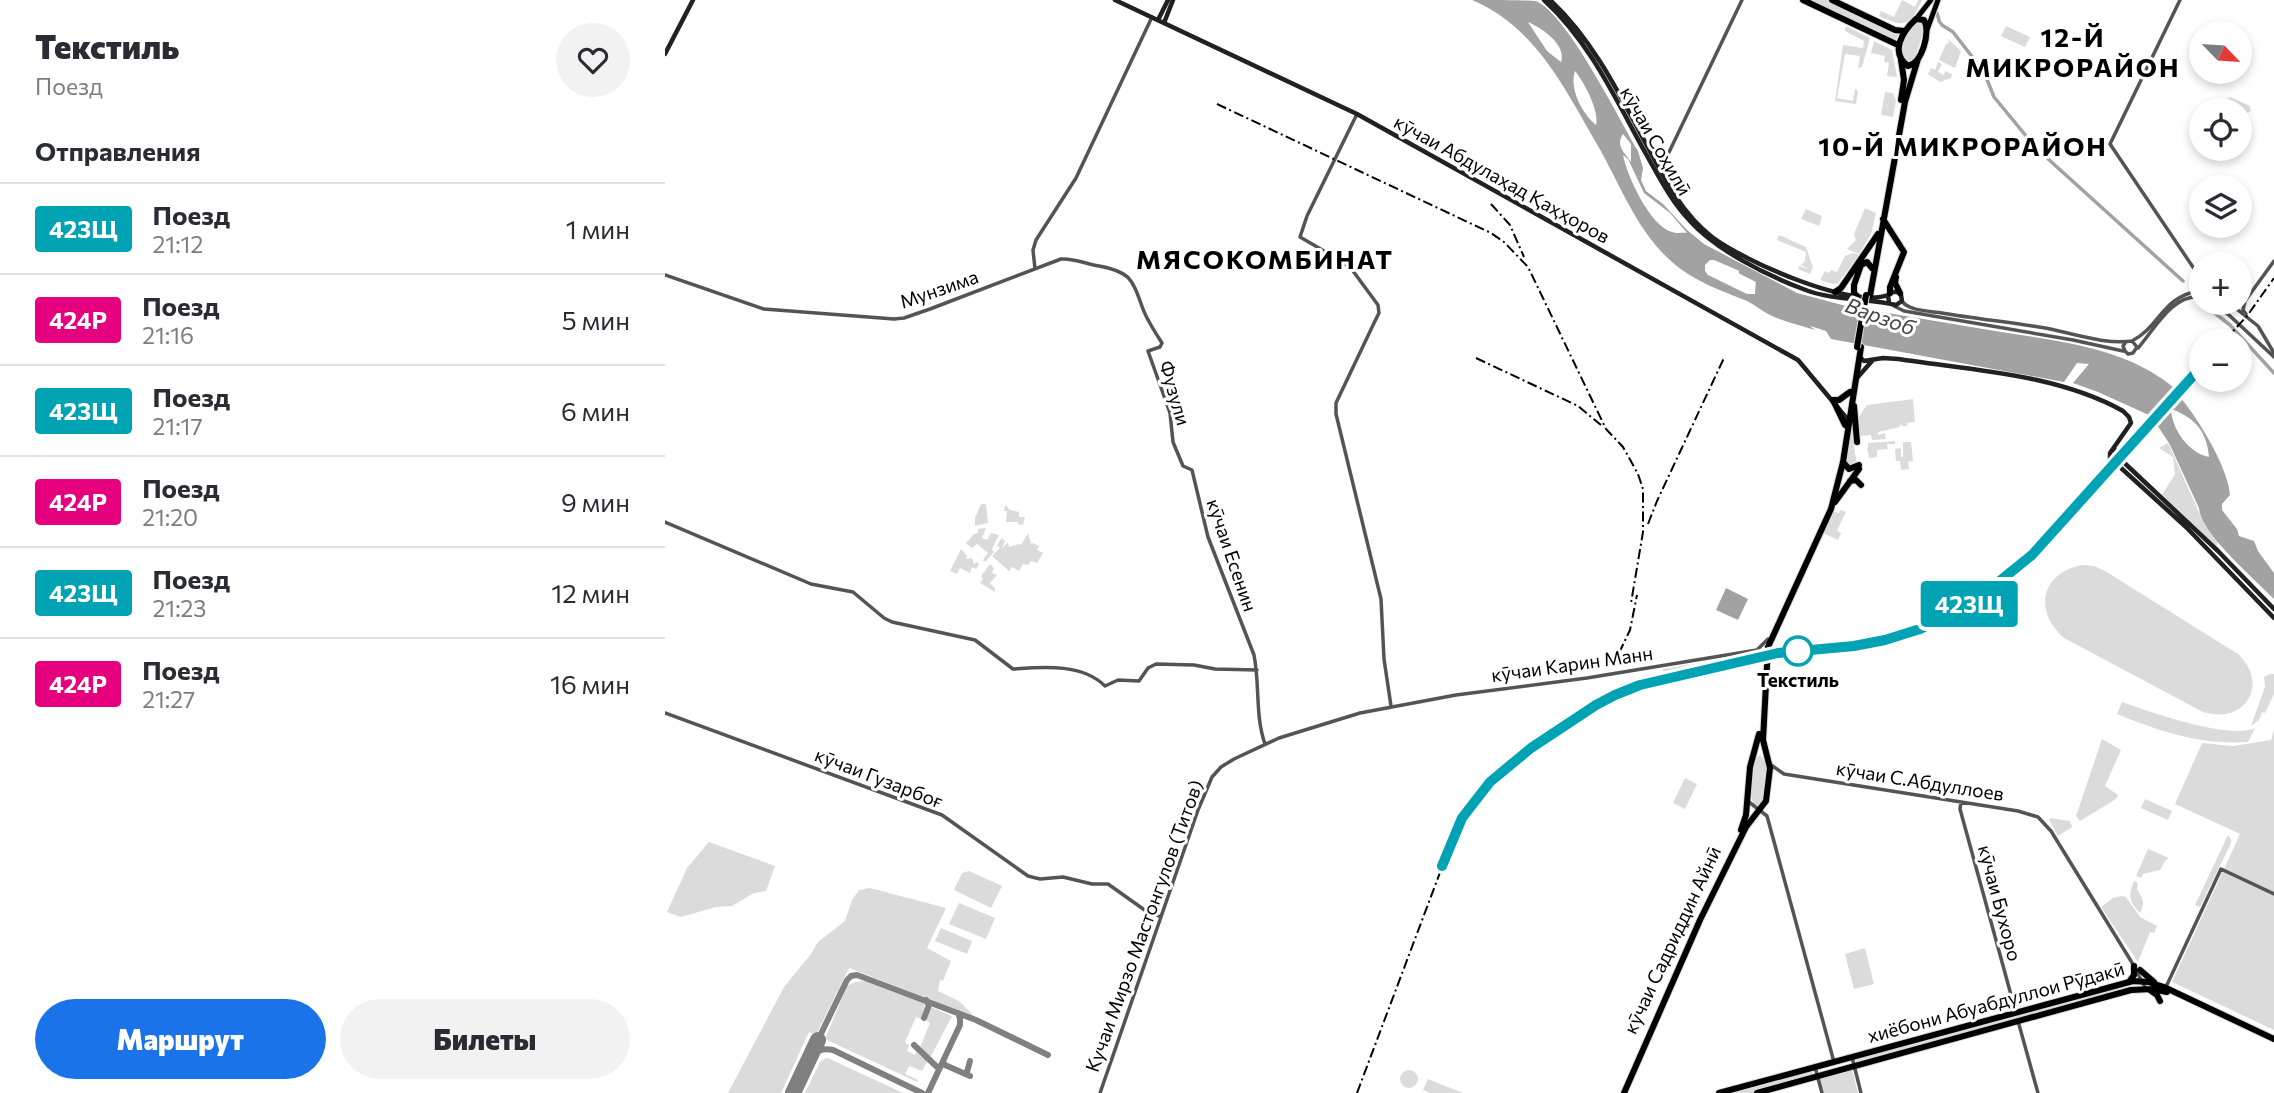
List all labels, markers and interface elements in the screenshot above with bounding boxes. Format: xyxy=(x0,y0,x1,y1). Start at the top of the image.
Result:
district label: 12-Й МИКРОРАЙОН xyxy=(1965,21,2181,82)
north arrow xyxy=(2189,21,2252,84)
map controls xyxy=(2189,21,2252,392)
button: heart xyxy=(556,23,630,97)
text: Текстиль xyxy=(35,25,179,66)
text: Поезд xyxy=(35,72,103,100)
street label: кӯчаи Соҳилӣ xyxy=(1616,82,1697,199)
button: locate xyxy=(2189,98,2252,161)
street label: кӯчаи Абдулаҳад Қаҳҳоров xyxy=(1390,110,1614,248)
district label: 10-Й МИКРОРАЙОН xyxy=(1818,130,2108,161)
text: Отправления xyxy=(35,135,201,166)
button: layers xyxy=(2189,175,2252,238)
text: Поезд xyxy=(153,199,230,230)
text: 1 мин xyxy=(566,213,630,244)
text: 423Щ xyxy=(49,214,118,243)
text: 21:12 xyxy=(153,230,203,258)
district label: МЯСОКОМБИНАТ xyxy=(1136,243,1394,274)
button: + xyxy=(2189,252,2252,315)
street label: Мунзима xyxy=(896,264,981,313)
text: Поезд xyxy=(142,290,220,321)
water label: Варзоб xyxy=(1842,292,1920,340)
text: 5 мин xyxy=(562,304,630,335)
text: 424Р xyxy=(49,305,107,334)
text: 21:16 xyxy=(142,321,194,349)
button: − xyxy=(2189,329,2252,392)
street label: Фузули xyxy=(1155,358,1196,428)
text: Поезд xyxy=(153,381,230,412)
text: 6 мин xyxy=(561,395,630,426)
text: 423Щ xyxy=(49,396,118,425)
text: 21:17 xyxy=(153,412,203,440)
text: Поезд xyxy=(142,472,220,503)
text: 9 мин xyxy=(561,486,630,517)
text: 424Р xyxy=(49,487,107,516)
street label: кӯчаи Есенин xyxy=(1202,495,1263,614)
text: 21:20 xyxy=(142,503,198,531)
text: Поезд xyxy=(153,563,230,594)
text: 12 мин xyxy=(551,577,630,608)
text: 423Щ xyxy=(49,578,118,607)
line badge: 423Щ xyxy=(1920,581,2018,627)
text: 423Щ xyxy=(1935,589,2003,618)
text: 21:23 xyxy=(153,594,206,622)
marker: Текстиль xyxy=(1783,636,1813,666)
street label: кӯчаи Карин Манн xyxy=(1490,641,1654,686)
text: Поезд xyxy=(142,654,220,685)
text: 16 мин xyxy=(550,668,630,699)
place label: Текстиль xyxy=(1757,668,1839,691)
text: 424Р xyxy=(49,669,107,698)
text: 21:27 xyxy=(142,685,195,713)
street label: кӯчаи Гузарбоғ xyxy=(812,743,946,813)
street label: кӯчаи С.Абдуллоев xyxy=(1835,756,2006,805)
street label: Кучаи Мирзо Мастонгулов (Титов) xyxy=(1080,777,1207,1075)
street label: кӯчаи Садриддин Айнӣ xyxy=(1618,842,1725,1037)
street label: кӯчаи Бухоро xyxy=(1974,842,2027,963)
street label: хиёбони Абуабдуллои Рӯдакӣ xyxy=(1865,956,2127,1047)
button: Маршрут xyxy=(35,999,326,1079)
button: Билеты xyxy=(340,999,630,1079)

